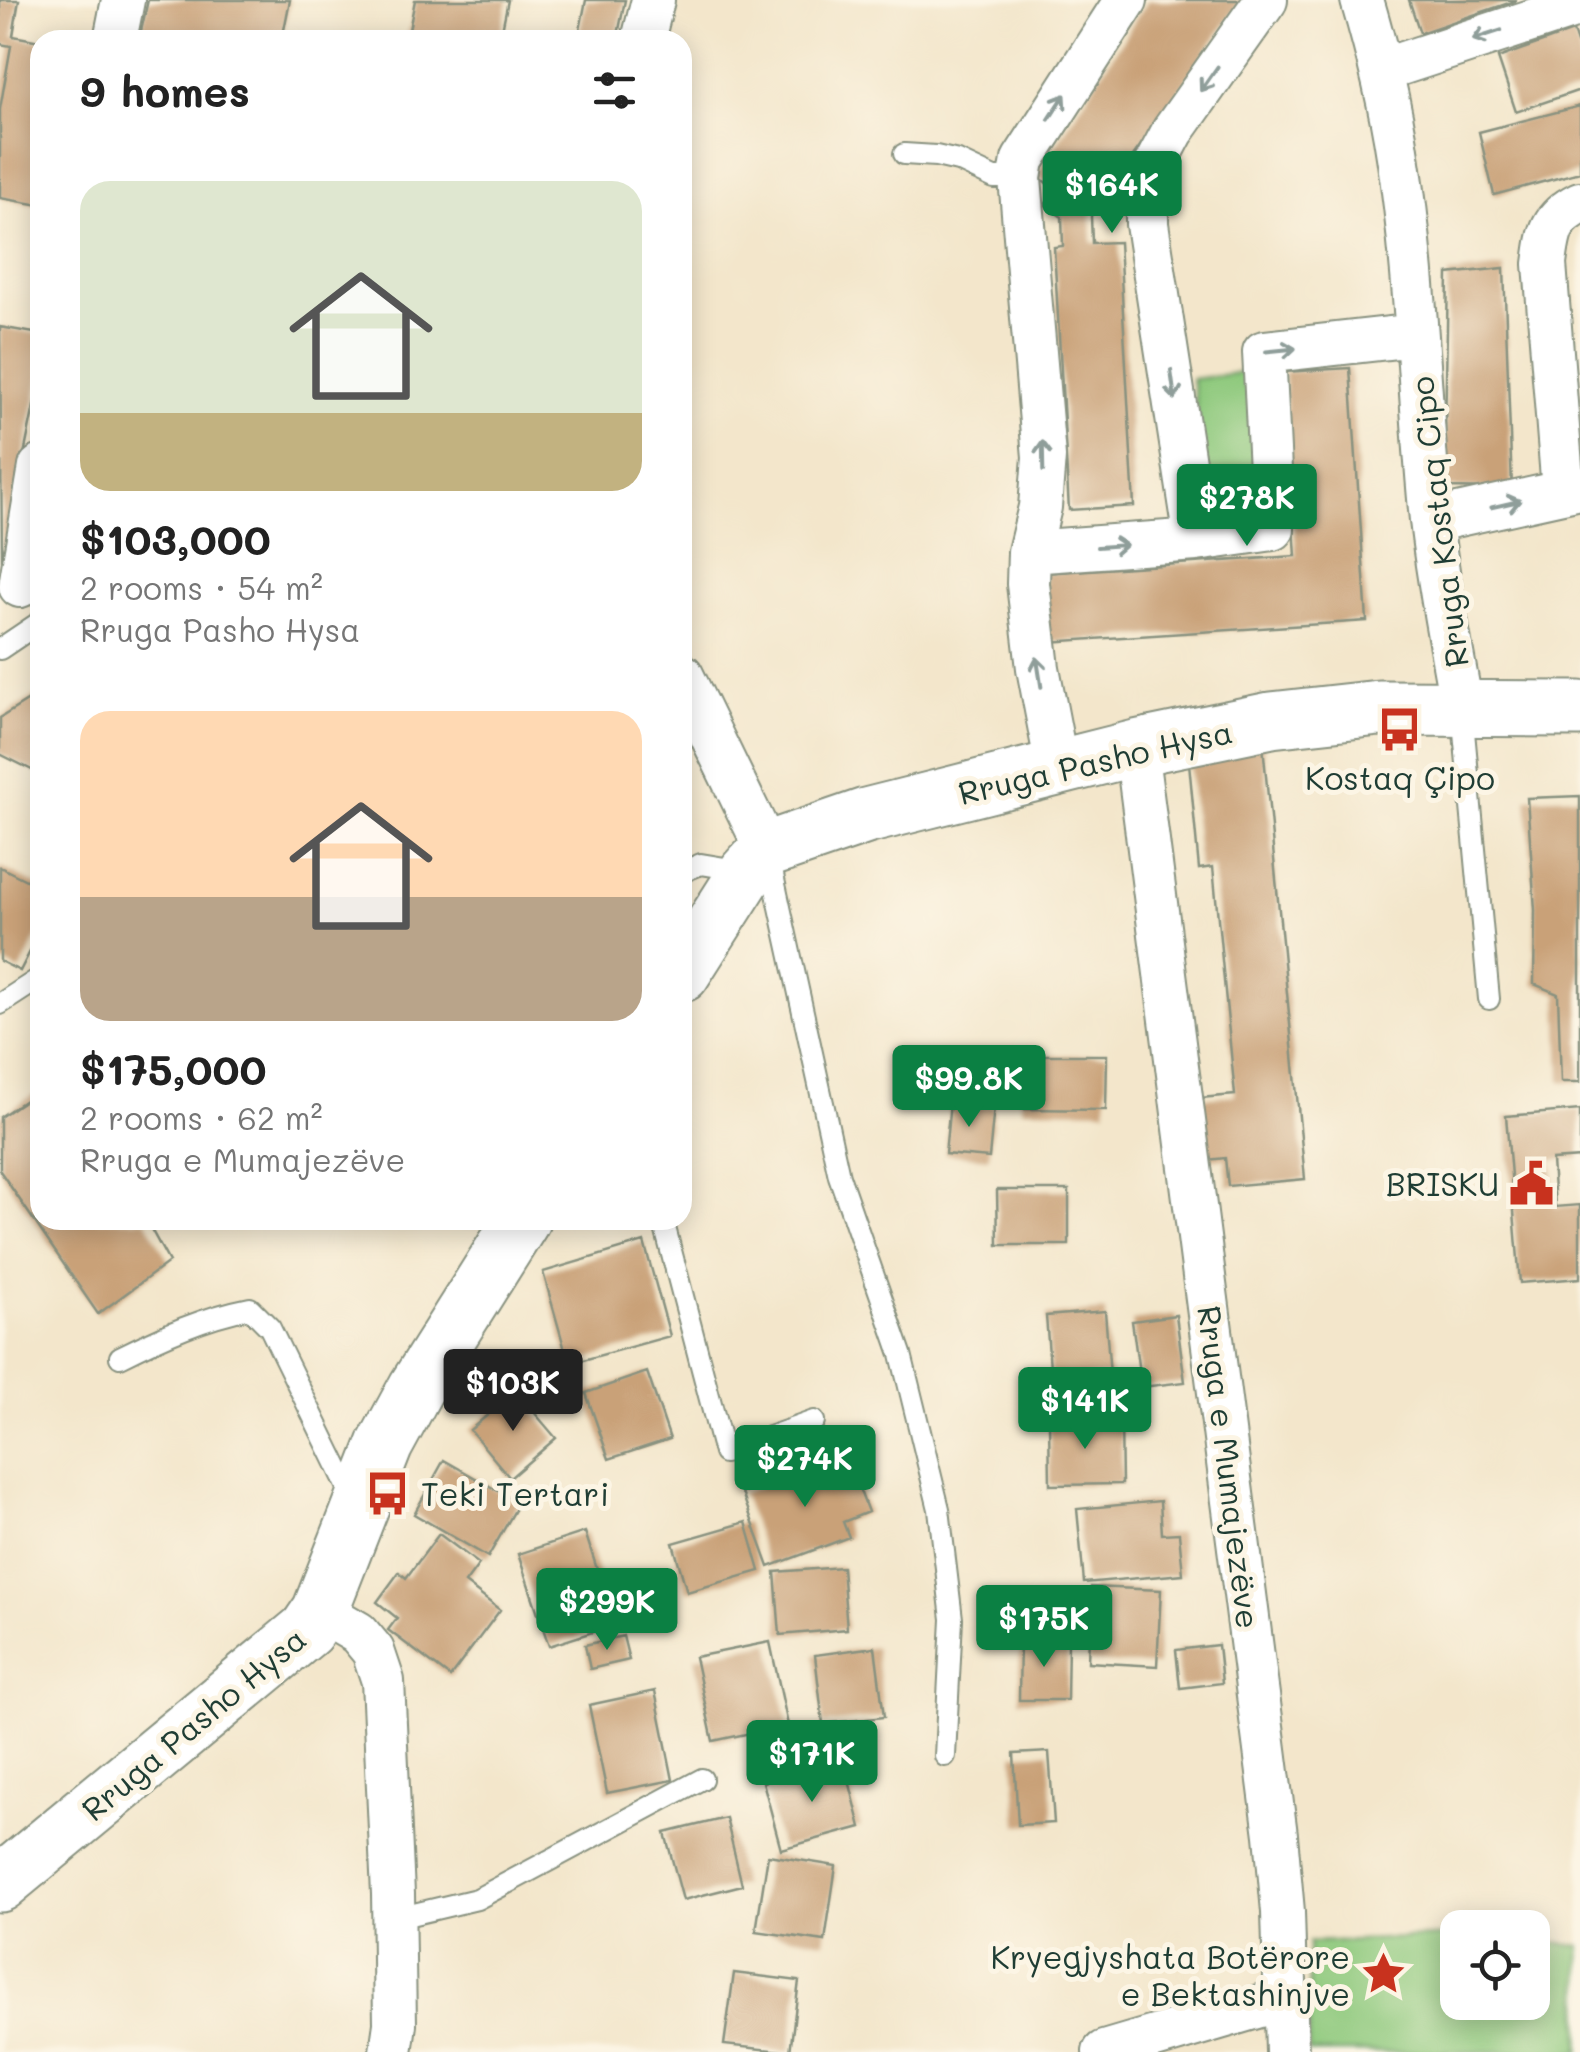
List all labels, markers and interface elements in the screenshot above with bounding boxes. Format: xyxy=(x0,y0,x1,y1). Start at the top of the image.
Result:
one-way arrow xyxy=(1472,28,1504,46)
text: 9 homes xyxy=(80,63,250,118)
icon: filters xyxy=(587,63,642,118)
one-way arrow xyxy=(1199,65,1220,93)
one-way arrow xyxy=(1047,94,1068,122)
pin: $164K xyxy=(1042,151,1182,236)
text: $164K xyxy=(1065,162,1159,204)
icon: home xyxy=(271,246,451,426)
one-way arrow xyxy=(1264,340,1297,359)
one-way arrow xyxy=(1164,368,1182,400)
street label: Rruga Kostaq Cipo xyxy=(1399,374,1477,670)
one-way arrow xyxy=(1034,440,1052,473)
pin: $278K xyxy=(1177,464,1317,549)
text: $278K xyxy=(1199,475,1295,517)
one-way arrow xyxy=(1489,494,1521,512)
text: $103,000 xyxy=(80,511,271,566)
one-way arrow xyxy=(1096,536,1128,555)
text: 2 rooms · 54 m² xyxy=(80,566,323,608)
text: Rruga Pasho Hysa xyxy=(80,608,360,650)
one-way arrow xyxy=(1029,656,1048,688)
bus stop icon: Kostaq Çipo xyxy=(1376,705,1424,753)
street label: Rruga Pasho Hysa xyxy=(954,709,1236,814)
place label: Kostaq Çipo xyxy=(1305,756,1495,798)
icon: home xyxy=(271,776,451,956)
text: $175,000 xyxy=(80,1041,266,1096)
pin: $99.8K xyxy=(888,1045,1050,1130)
text: $99.8K xyxy=(915,1056,1024,1098)
text: 2 rooms · 62 m² xyxy=(80,1096,323,1138)
text: Rruga e Mumajezëve xyxy=(80,1138,405,1180)
public building icon: BRISKU xyxy=(1508,1159,1556,1207)
place label: BRISKU xyxy=(1386,1162,1499,1204)
street label: Rruga e Mumajezëve xyxy=(1189,1303,1271,1631)
pin: $103K xyxy=(443,1349,583,1434)
text: $103K xyxy=(466,1360,560,1402)
pin: $141K xyxy=(1015,1367,1155,1452)
text: $141K xyxy=(1040,1378,1130,1420)
pin: $274K xyxy=(735,1425,875,1510)
text: $274K xyxy=(757,1436,853,1478)
bus stop icon: Teki Tertari xyxy=(364,1469,412,1517)
place label: Teki Tertari xyxy=(421,1472,609,1514)
pin: $299K xyxy=(537,1568,677,1653)
text: $299K xyxy=(558,1579,656,1621)
pin: $175K xyxy=(974,1585,1114,1670)
text: $175K xyxy=(998,1596,1090,1638)
street label: Rruga Pasho Hysa xyxy=(72,1617,314,1830)
pin: $171K xyxy=(742,1720,882,1805)
text: $171K xyxy=(768,1731,856,1773)
map controls xyxy=(1440,1910,1550,2020)
button: locate xyxy=(1440,1910,1550,2020)
place label: Kryegjyshata Botërore e Bektashinjve xyxy=(991,1935,1350,2014)
place icon: Kryegjyshata Botërore e Bektashinjve xyxy=(1359,1950,1407,1998)

